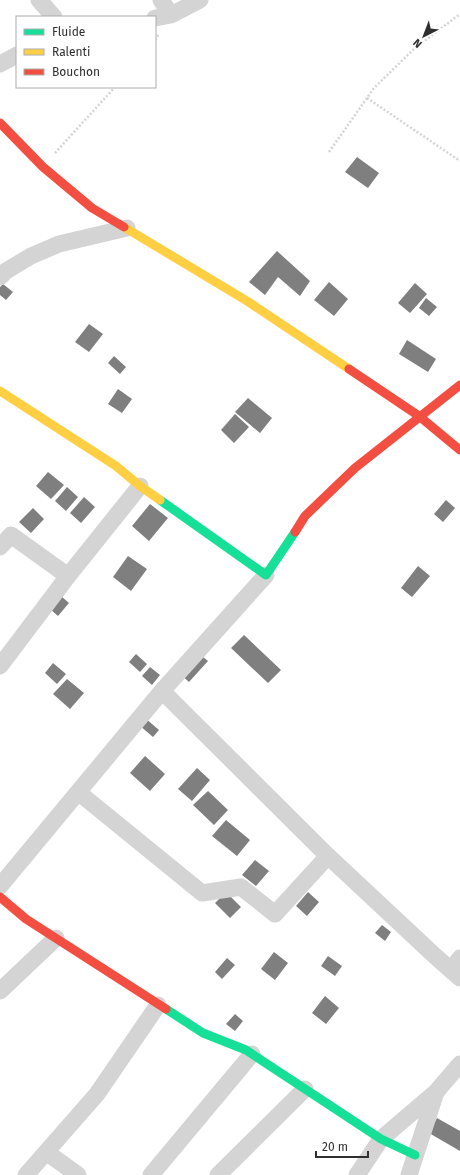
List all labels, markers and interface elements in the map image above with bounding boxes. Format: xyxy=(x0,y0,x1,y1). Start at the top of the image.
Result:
legend xyxy=(16,16,156,88)
north arrow xyxy=(404,16,444,56)
text: Fluide xyxy=(52,25,85,39)
text: N xyxy=(411,36,425,50)
text: Ralenti xyxy=(52,45,90,59)
text: Bouchon xyxy=(52,65,100,79)
scale bar xyxy=(316,1133,368,1159)
text: 20 m xyxy=(322,1140,348,1154)

